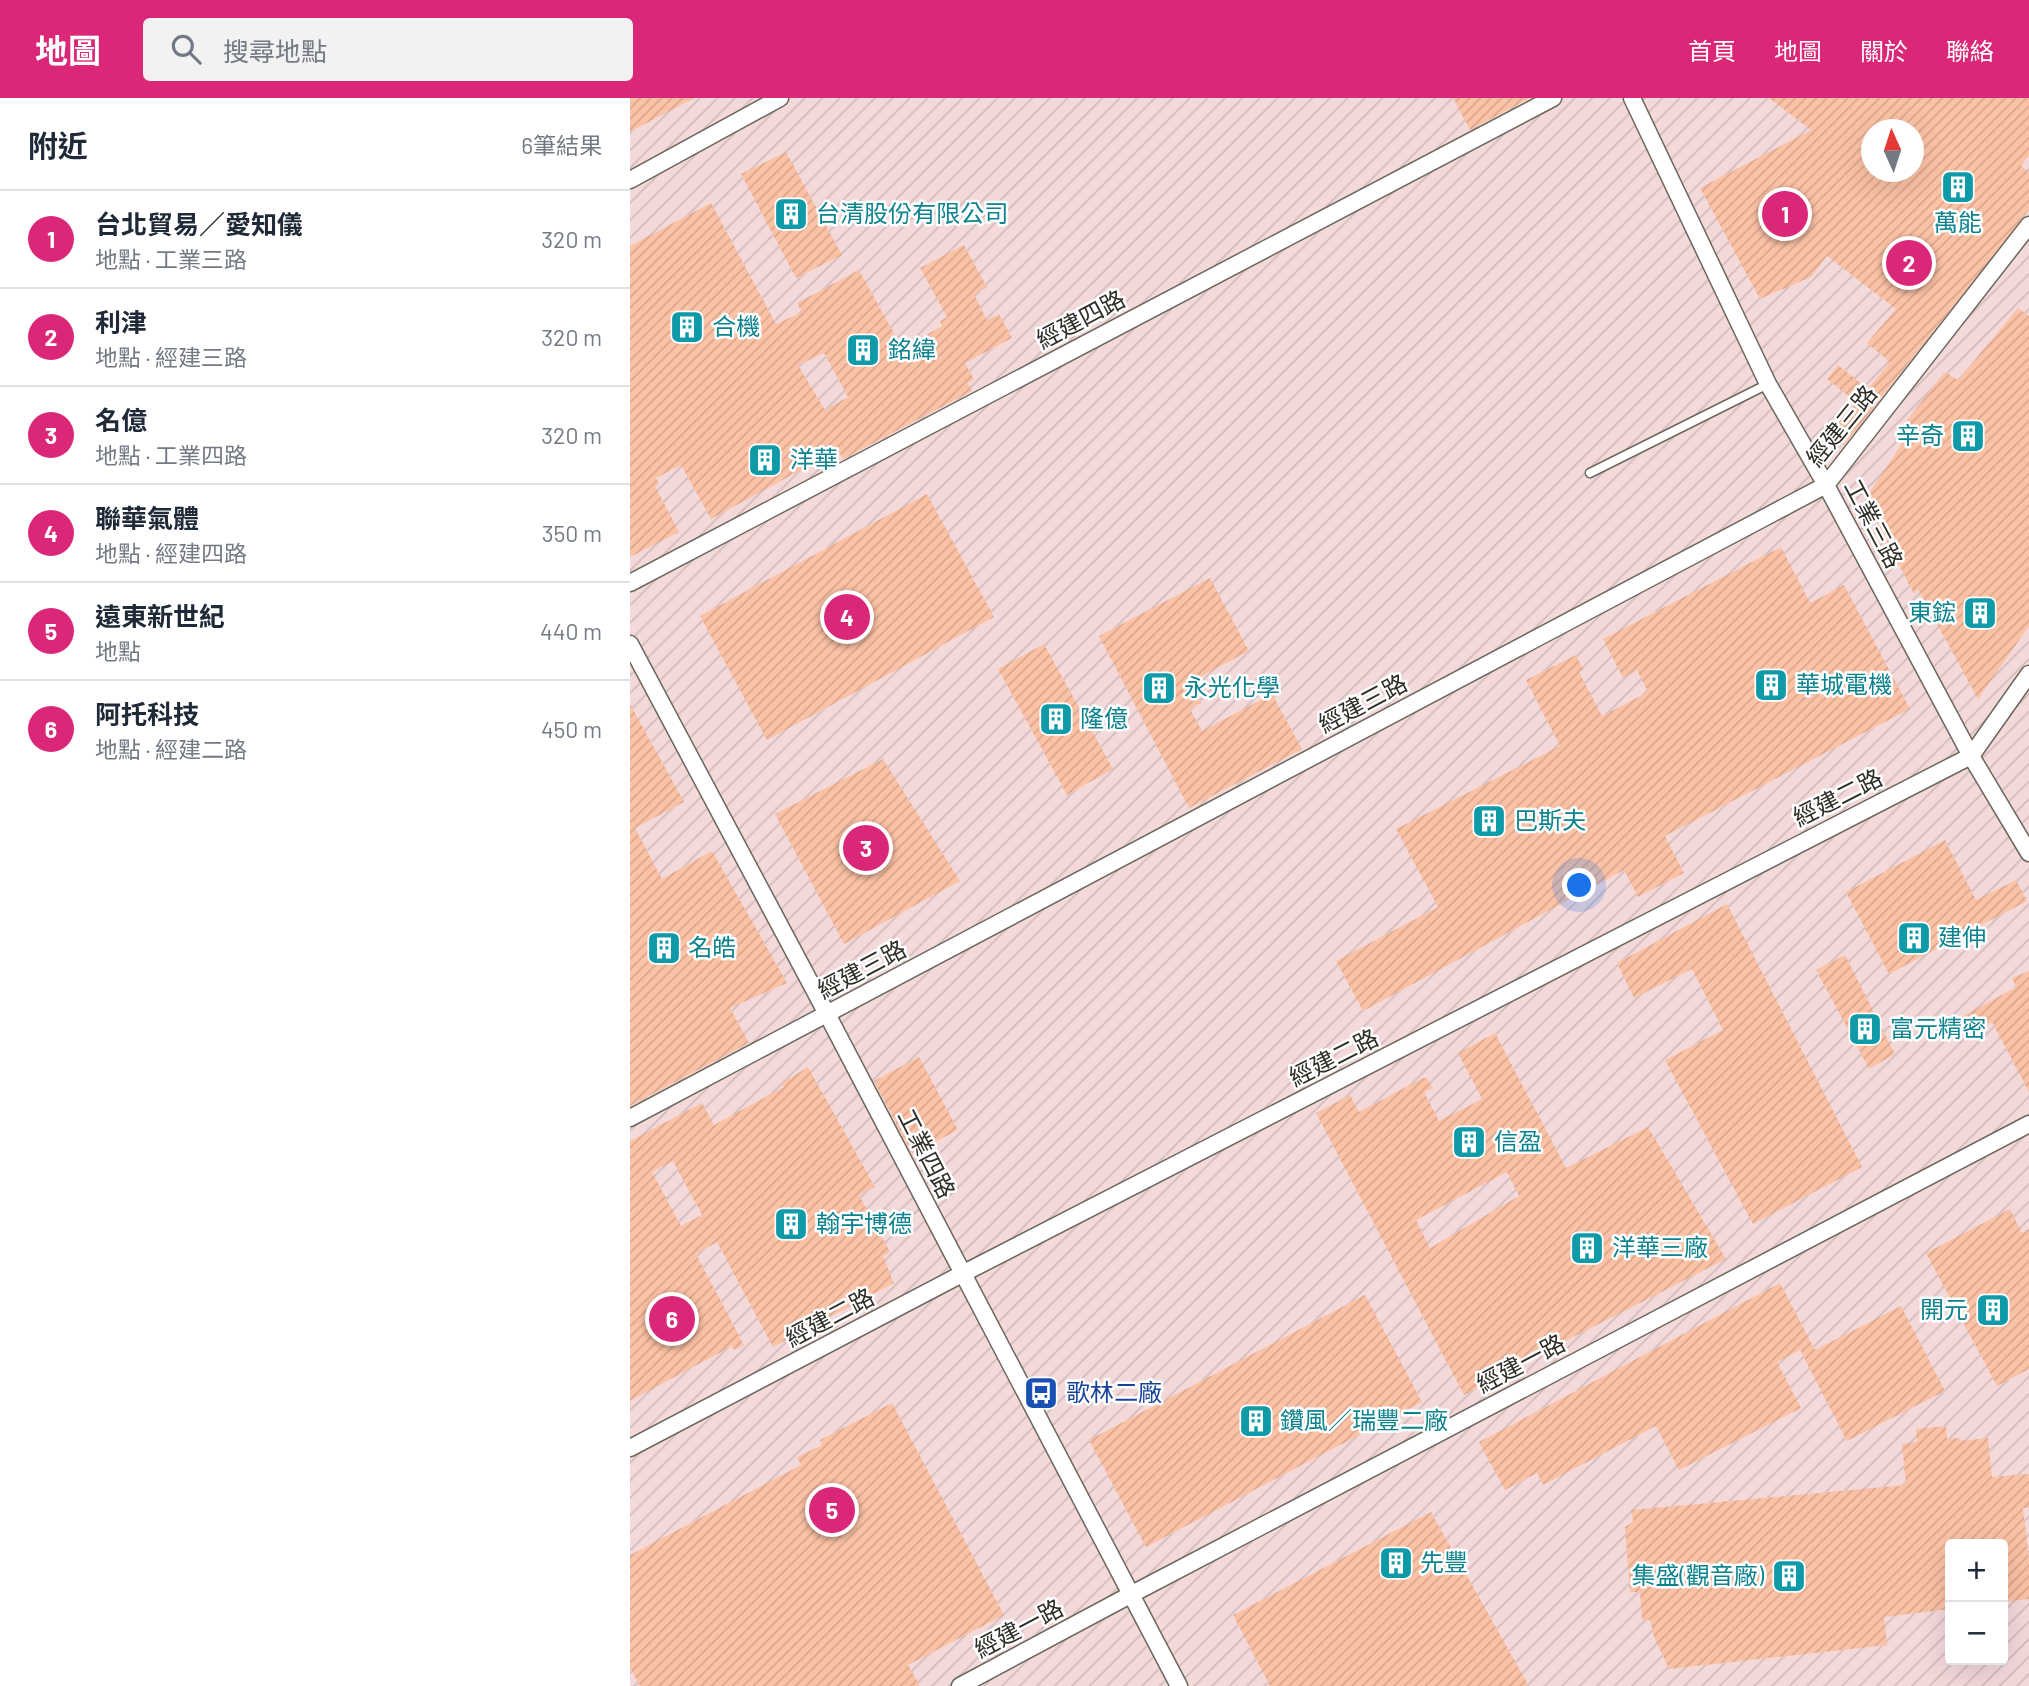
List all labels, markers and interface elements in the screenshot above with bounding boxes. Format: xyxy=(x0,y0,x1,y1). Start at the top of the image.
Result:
search box xyxy=(143,18,633,81)
text: 地圖 xyxy=(35,30,101,70)
icon: search xyxy=(167,30,205,68)
text: 搜尋地點 xyxy=(223,35,327,66)
text: 首頁 xyxy=(1688,36,1736,65)
text: 地圖 xyxy=(1774,36,1822,65)
text: 關於 xyxy=(1860,36,1908,65)
text: 聯絡 xyxy=(1946,36,1994,65)
north arrow xyxy=(1861,119,1924,182)
text: 附近 xyxy=(28,127,88,163)
text: 6筆結果 xyxy=(521,131,602,159)
building icon: 萬能 xyxy=(1939,168,1977,206)
pin: 1 xyxy=(1762,188,1808,240)
building icon: 台清股份有限公司 xyxy=(772,195,810,233)
place label: 台清股份有限公司 xyxy=(816,198,1008,227)
place label: 萬能 xyxy=(1934,207,1982,236)
text: 台北貿易／愛知儀 xyxy=(95,208,303,239)
text: 1 xyxy=(47,225,55,253)
text: 320 m xyxy=(541,225,602,253)
pin: 2 xyxy=(1886,237,1932,289)
text: 地點 · 工業三路 xyxy=(95,245,247,273)
street label: 經建四路 xyxy=(1031,283,1129,354)
text: 利津 xyxy=(95,306,147,337)
building icon: 合機 xyxy=(668,308,706,346)
place label: 合機 xyxy=(712,311,760,340)
text: 2 xyxy=(45,323,57,351)
text: 320 m xyxy=(541,323,602,351)
building icon: 銘緯 xyxy=(844,331,882,369)
place label: 銘緯 xyxy=(888,334,936,363)
text: 地點 · 經建三路 xyxy=(95,343,247,371)
street label: 經建三路 xyxy=(1799,379,1882,471)
text: 名億 xyxy=(95,404,147,435)
building icon: 辛奇 xyxy=(1949,417,1987,455)
place label: 辛奇 xyxy=(1896,420,1944,449)
text: 3 xyxy=(45,421,57,449)
text: 320 m xyxy=(541,421,602,449)
text: 地點 · 工業四路 xyxy=(95,441,247,469)
building icon: 洋華 xyxy=(746,441,784,479)
place label: 洋華 xyxy=(790,444,838,473)
street label: 工業三路 xyxy=(1839,474,1910,572)
text: 聯華氣體 xyxy=(95,502,199,533)
text: 4 xyxy=(44,519,58,547)
text: 350 m xyxy=(542,519,602,547)
text: 地點 · 經建四路 xyxy=(95,539,247,567)
pin: 4 xyxy=(824,591,870,643)
building icon: 東鋐 xyxy=(1961,594,1999,632)
place label: 東鋐 xyxy=(1908,597,1956,626)
text: 遠東新世紀 xyxy=(95,600,225,631)
text: 5 xyxy=(45,617,57,645)
text: 440 m xyxy=(540,617,602,645)
text: 地點 xyxy=(95,637,141,665)
building icon: 華城電機 xyxy=(1752,666,1790,704)
street label: 經建三路 xyxy=(1313,667,1411,738)
building icon: 永光化學 xyxy=(1140,669,1178,707)
place label: 華城電機 xyxy=(1796,669,1892,698)
place label: 永光化學 xyxy=(1184,672,1280,701)
text: 阿托科技 xyxy=(95,698,199,729)
building icon: 隆億 xyxy=(1037,700,1075,738)
place label: 隆億 xyxy=(1080,703,1128,732)
text: 6 xyxy=(45,715,57,743)
text: 450 m xyxy=(541,715,602,743)
text: 地點 · 經建二路 xyxy=(95,735,247,763)
street label: 經建二路 xyxy=(1788,762,1887,831)
building icon: 巴斯夫 xyxy=(1470,802,1508,840)
place label: 巴斯夫 xyxy=(1514,805,1586,834)
pin: 3 xyxy=(843,822,889,874)
your location xyxy=(1562,868,1596,902)
building icon: 建伸 xyxy=(1895,919,1933,957)
place label: 建伸 xyxy=(1938,922,1986,951)
building icon: 名皓 xyxy=(645,929,683,967)
place label: 名皓 xyxy=(688,932,736,961)
street label: 經建三路 xyxy=(812,933,910,1004)
building icon: 富元精密 xyxy=(1846,1010,1884,1048)
place label: 富元精密 xyxy=(1890,1013,1986,1042)
street label: 經建二路 xyxy=(1284,1022,1383,1091)
street label: 工業四路 xyxy=(893,1104,962,1203)
building icon: 信盈 xyxy=(1450,1123,1488,1161)
place label: 信盈 xyxy=(1494,1126,1542,1155)
building icon: 翰宇博德 xyxy=(772,1205,810,1243)
place label: 翰宇博德 xyxy=(816,1208,912,1237)
building icon: 洋華三廠 xyxy=(1568,1229,1606,1267)
place label: 洋華三廠 xyxy=(1612,1232,1708,1261)
street label: 經建二路 xyxy=(780,1281,878,1352)
building icon: 開元 xyxy=(1974,1291,2012,1329)
pin: 6 xyxy=(649,1293,695,1345)
place label: 開元 xyxy=(1920,1294,1968,1323)
street label: 經建一路 xyxy=(1471,1327,1569,1398)
bus stop icon: 歌林二廠 xyxy=(1022,1374,1060,1412)
place label: 歌林二廠 xyxy=(1066,1377,1162,1406)
building icon: 鑽風／瑞豐二廠 xyxy=(1237,1402,1275,1440)
place label: 鑽風／瑞豐二廠 xyxy=(1280,1405,1448,1434)
pin: 5 xyxy=(809,1484,855,1536)
map controls xyxy=(1945,1539,2008,1665)
button: + xyxy=(1945,1539,2008,1602)
building icon: 先豐 xyxy=(1377,1544,1415,1582)
place label: 先豐 xyxy=(1420,1547,1468,1576)
building icon: 集盛(觀音廠) xyxy=(1770,1557,1808,1595)
place label: 集盛(觀音廠) xyxy=(1631,1560,1765,1589)
street label: 經建一路 xyxy=(969,1592,1067,1663)
button: − xyxy=(1945,1602,2008,1665)

